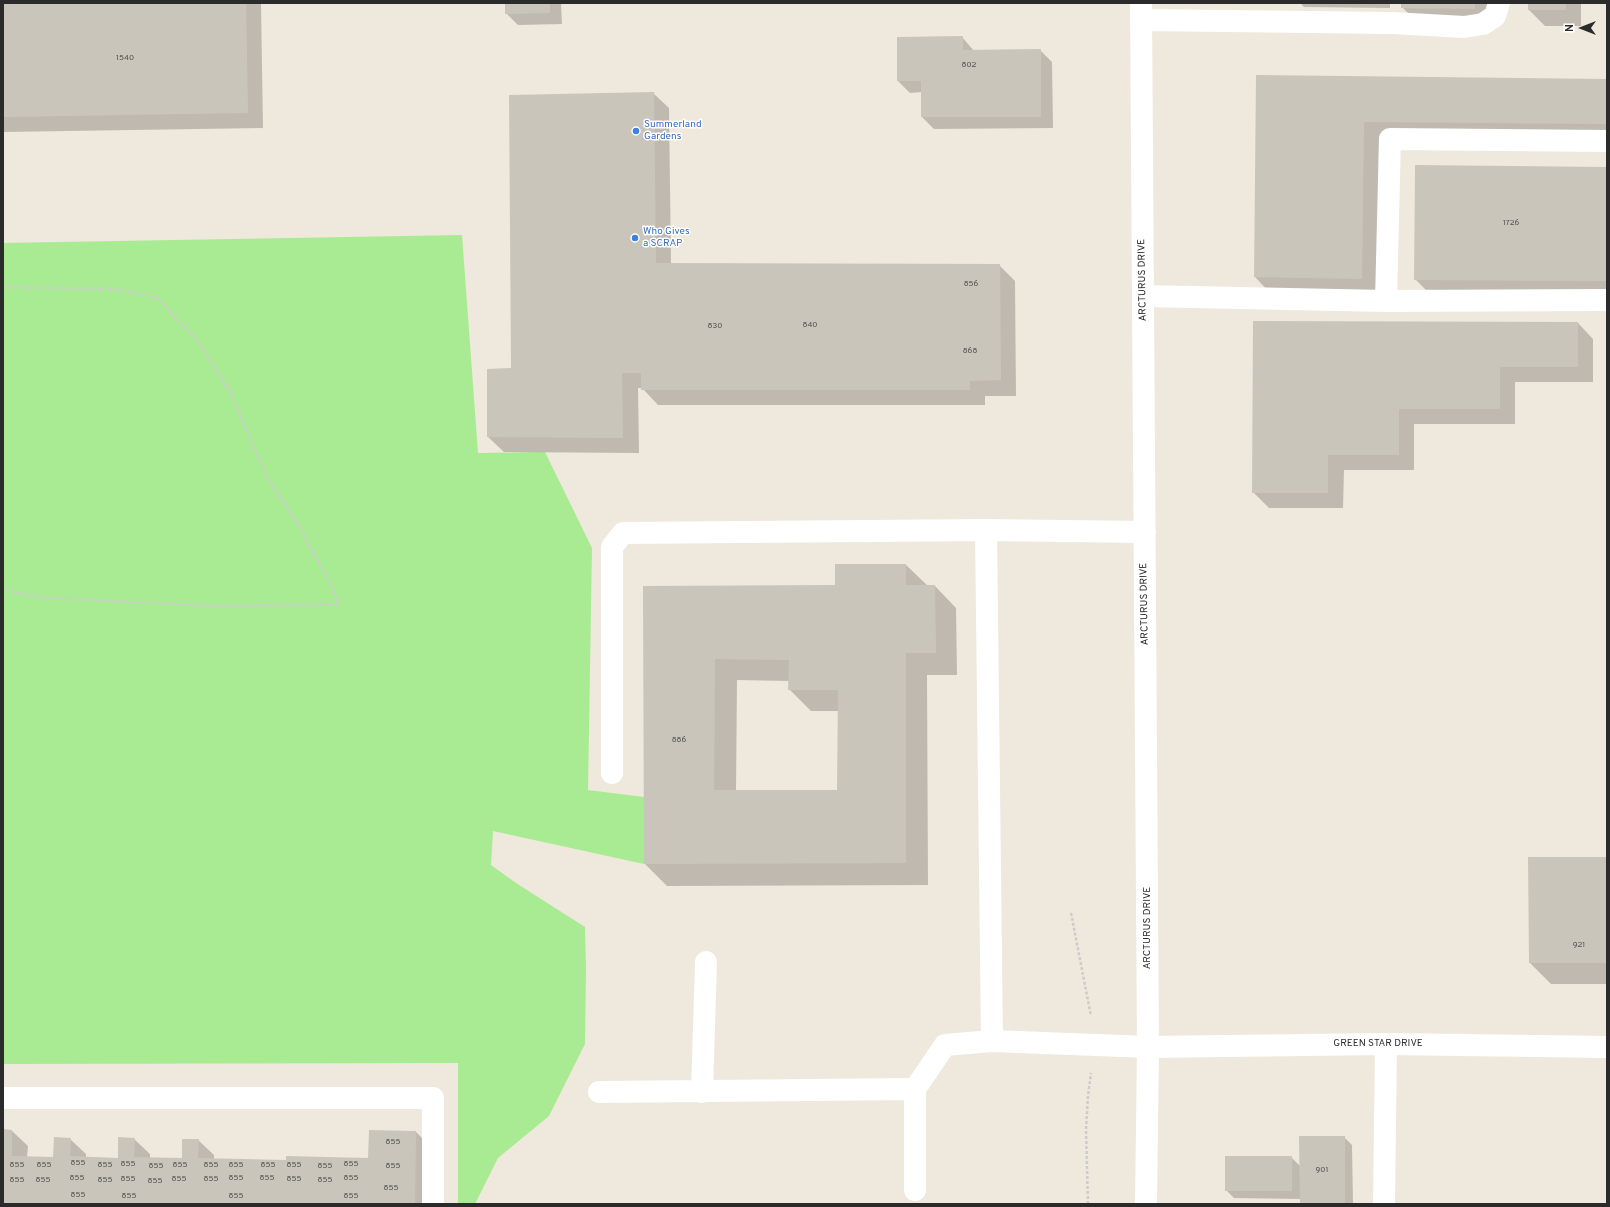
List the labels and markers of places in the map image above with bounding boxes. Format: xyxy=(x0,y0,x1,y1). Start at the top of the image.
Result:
place label: Summerland Gardens xyxy=(644,119,702,142)
marker: Summerland Gardens xyxy=(631,126,641,136)
place label: Who Gives a SCRAP xyxy=(643,226,690,250)
marker: Who Gives a SCRAP xyxy=(630,233,640,243)

